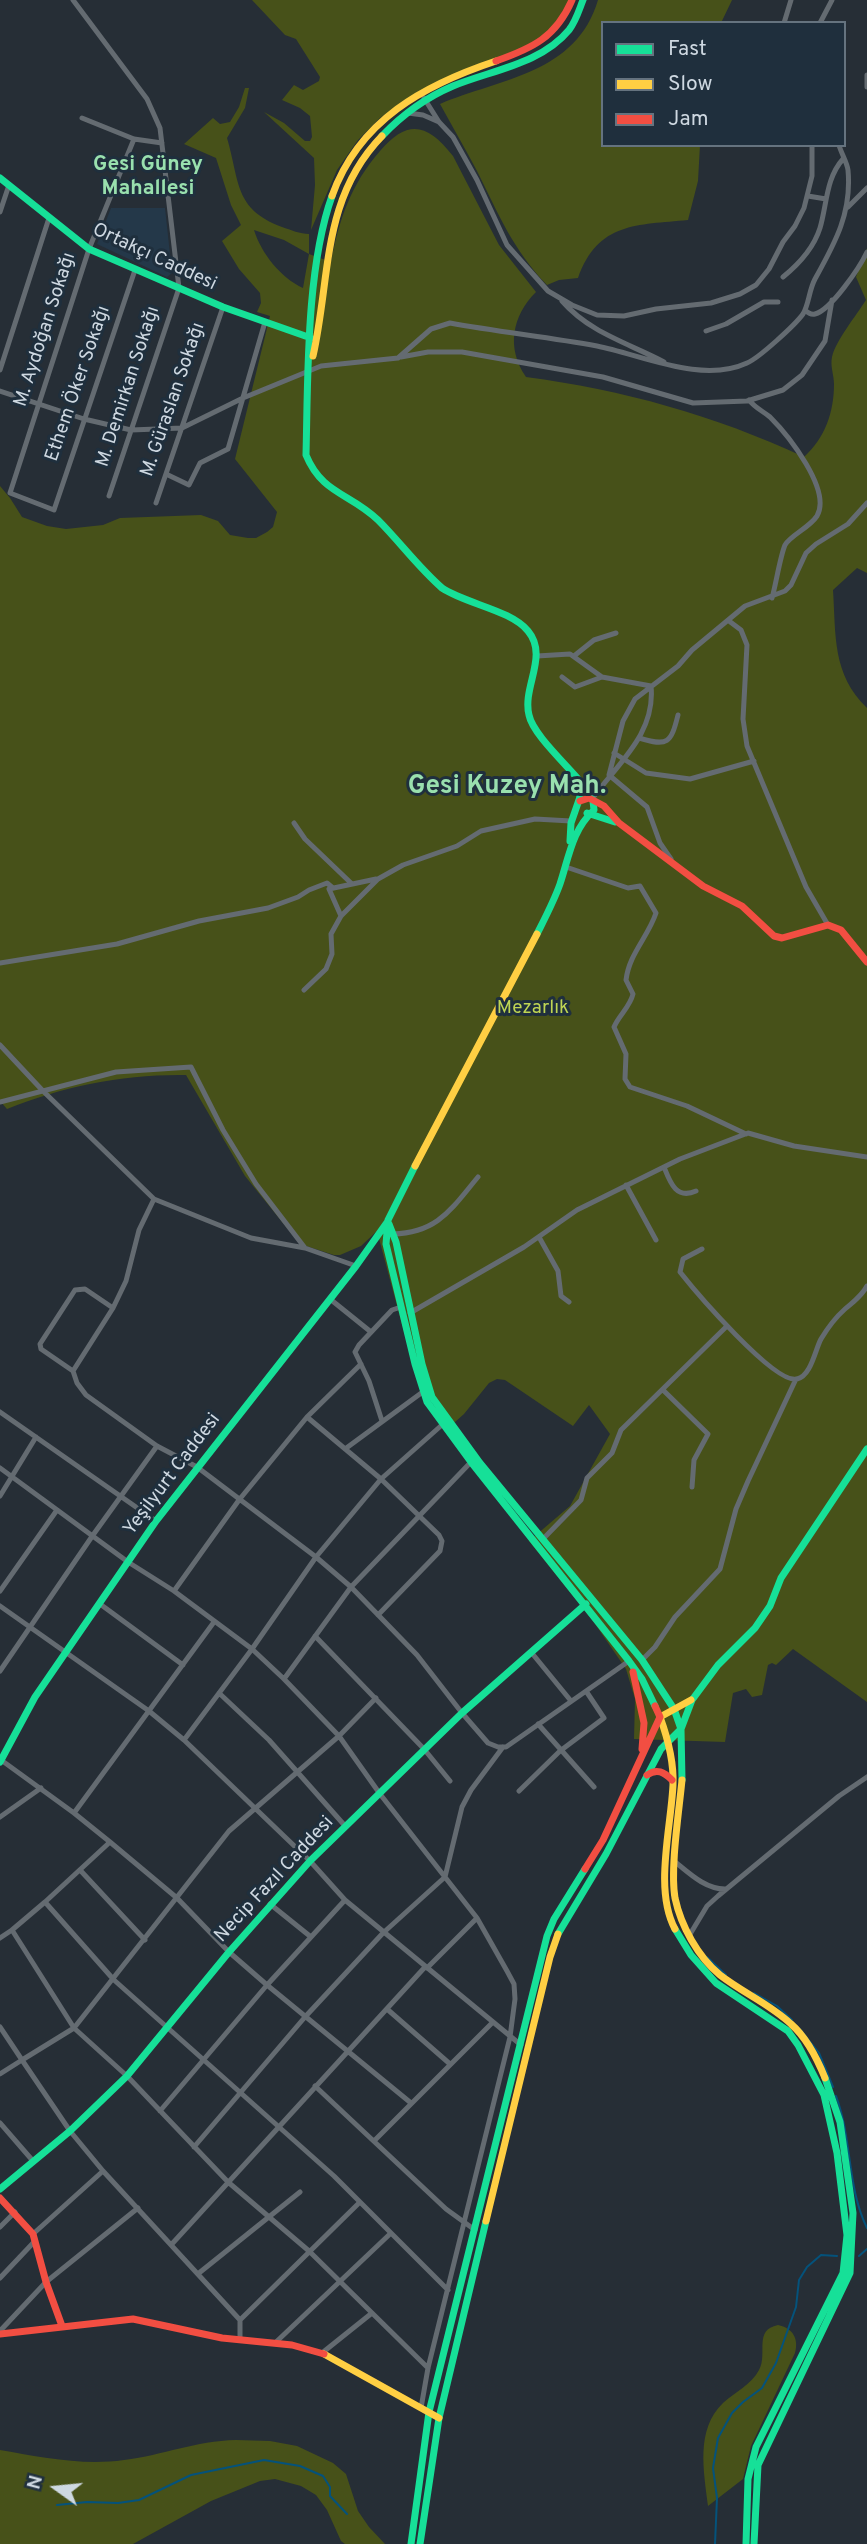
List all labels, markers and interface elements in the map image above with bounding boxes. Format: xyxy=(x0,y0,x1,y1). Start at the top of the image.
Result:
legend xyxy=(601,21,846,147)
text: Fast xyxy=(668,36,707,63)
text: Slow xyxy=(668,71,713,98)
text: Jam xyxy=(668,106,709,133)
district label: Gesi Güney Mahallesi xyxy=(93,153,203,203)
street label: Ortakçı Caddesi xyxy=(88,219,220,297)
street label: M. Aydoğan Sokağı xyxy=(10,250,82,410)
street label: Ethem Öker Sokağı xyxy=(42,303,116,465)
street label: M. Demirkan Sokağı xyxy=(92,304,166,470)
street label: M. Güraslan Sokağı xyxy=(137,320,211,480)
district label: Gesi Kuzey Mah. xyxy=(408,772,606,804)
park label: Mezarlık xyxy=(497,998,569,1020)
street label: Yeşilyurt Caddesi xyxy=(120,1409,226,1541)
street label: Necip Fazıl Caddesi xyxy=(211,1812,339,1948)
north arrow xyxy=(21,2453,91,2523)
text: N xyxy=(22,2473,49,2492)

